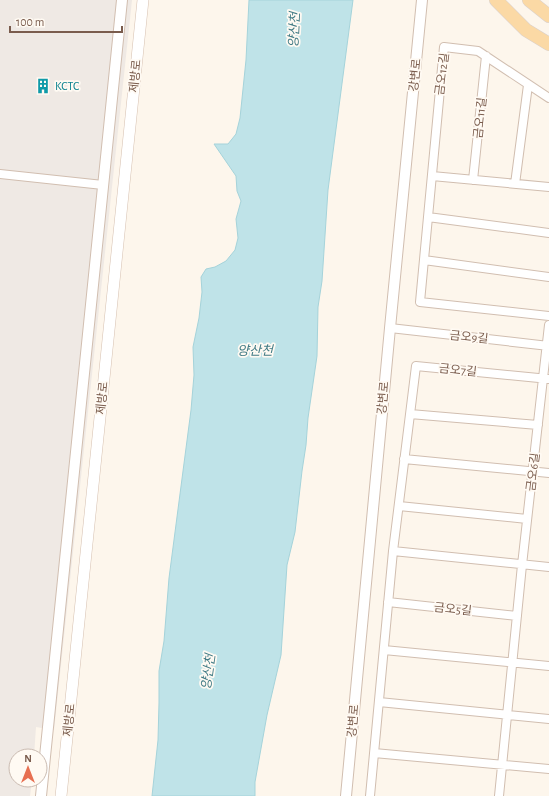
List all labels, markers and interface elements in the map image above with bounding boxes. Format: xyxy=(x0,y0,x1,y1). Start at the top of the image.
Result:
scale bar xyxy=(10,8,122,34)
water label: 양산천 xyxy=(287,11,302,48)
text: 100 m xyxy=(16,16,44,28)
street label: 금오12길 xyxy=(433,52,451,96)
street label: 강변로 xyxy=(407,58,423,92)
street label: 제방로 xyxy=(127,59,143,93)
building icon: KCTC xyxy=(34,77,52,95)
place label: KCTC xyxy=(55,80,79,92)
street label: 금오11길 xyxy=(472,97,488,139)
street label: 금오9길 xyxy=(449,329,489,345)
water label: 양산천 xyxy=(237,344,274,358)
street label: 금오7길 xyxy=(438,362,478,378)
street label: 제방로 xyxy=(94,381,110,415)
street label: 강변로 xyxy=(376,381,390,415)
street label: 금오6길 xyxy=(525,452,541,492)
street label: 금오5길 xyxy=(433,601,473,617)
water label: 양산천 xyxy=(199,652,218,691)
street label: 제방로 xyxy=(61,703,77,737)
street label: 강변로 xyxy=(346,704,360,738)
north arrow xyxy=(8,748,48,788)
text: N xyxy=(24,753,32,764)

